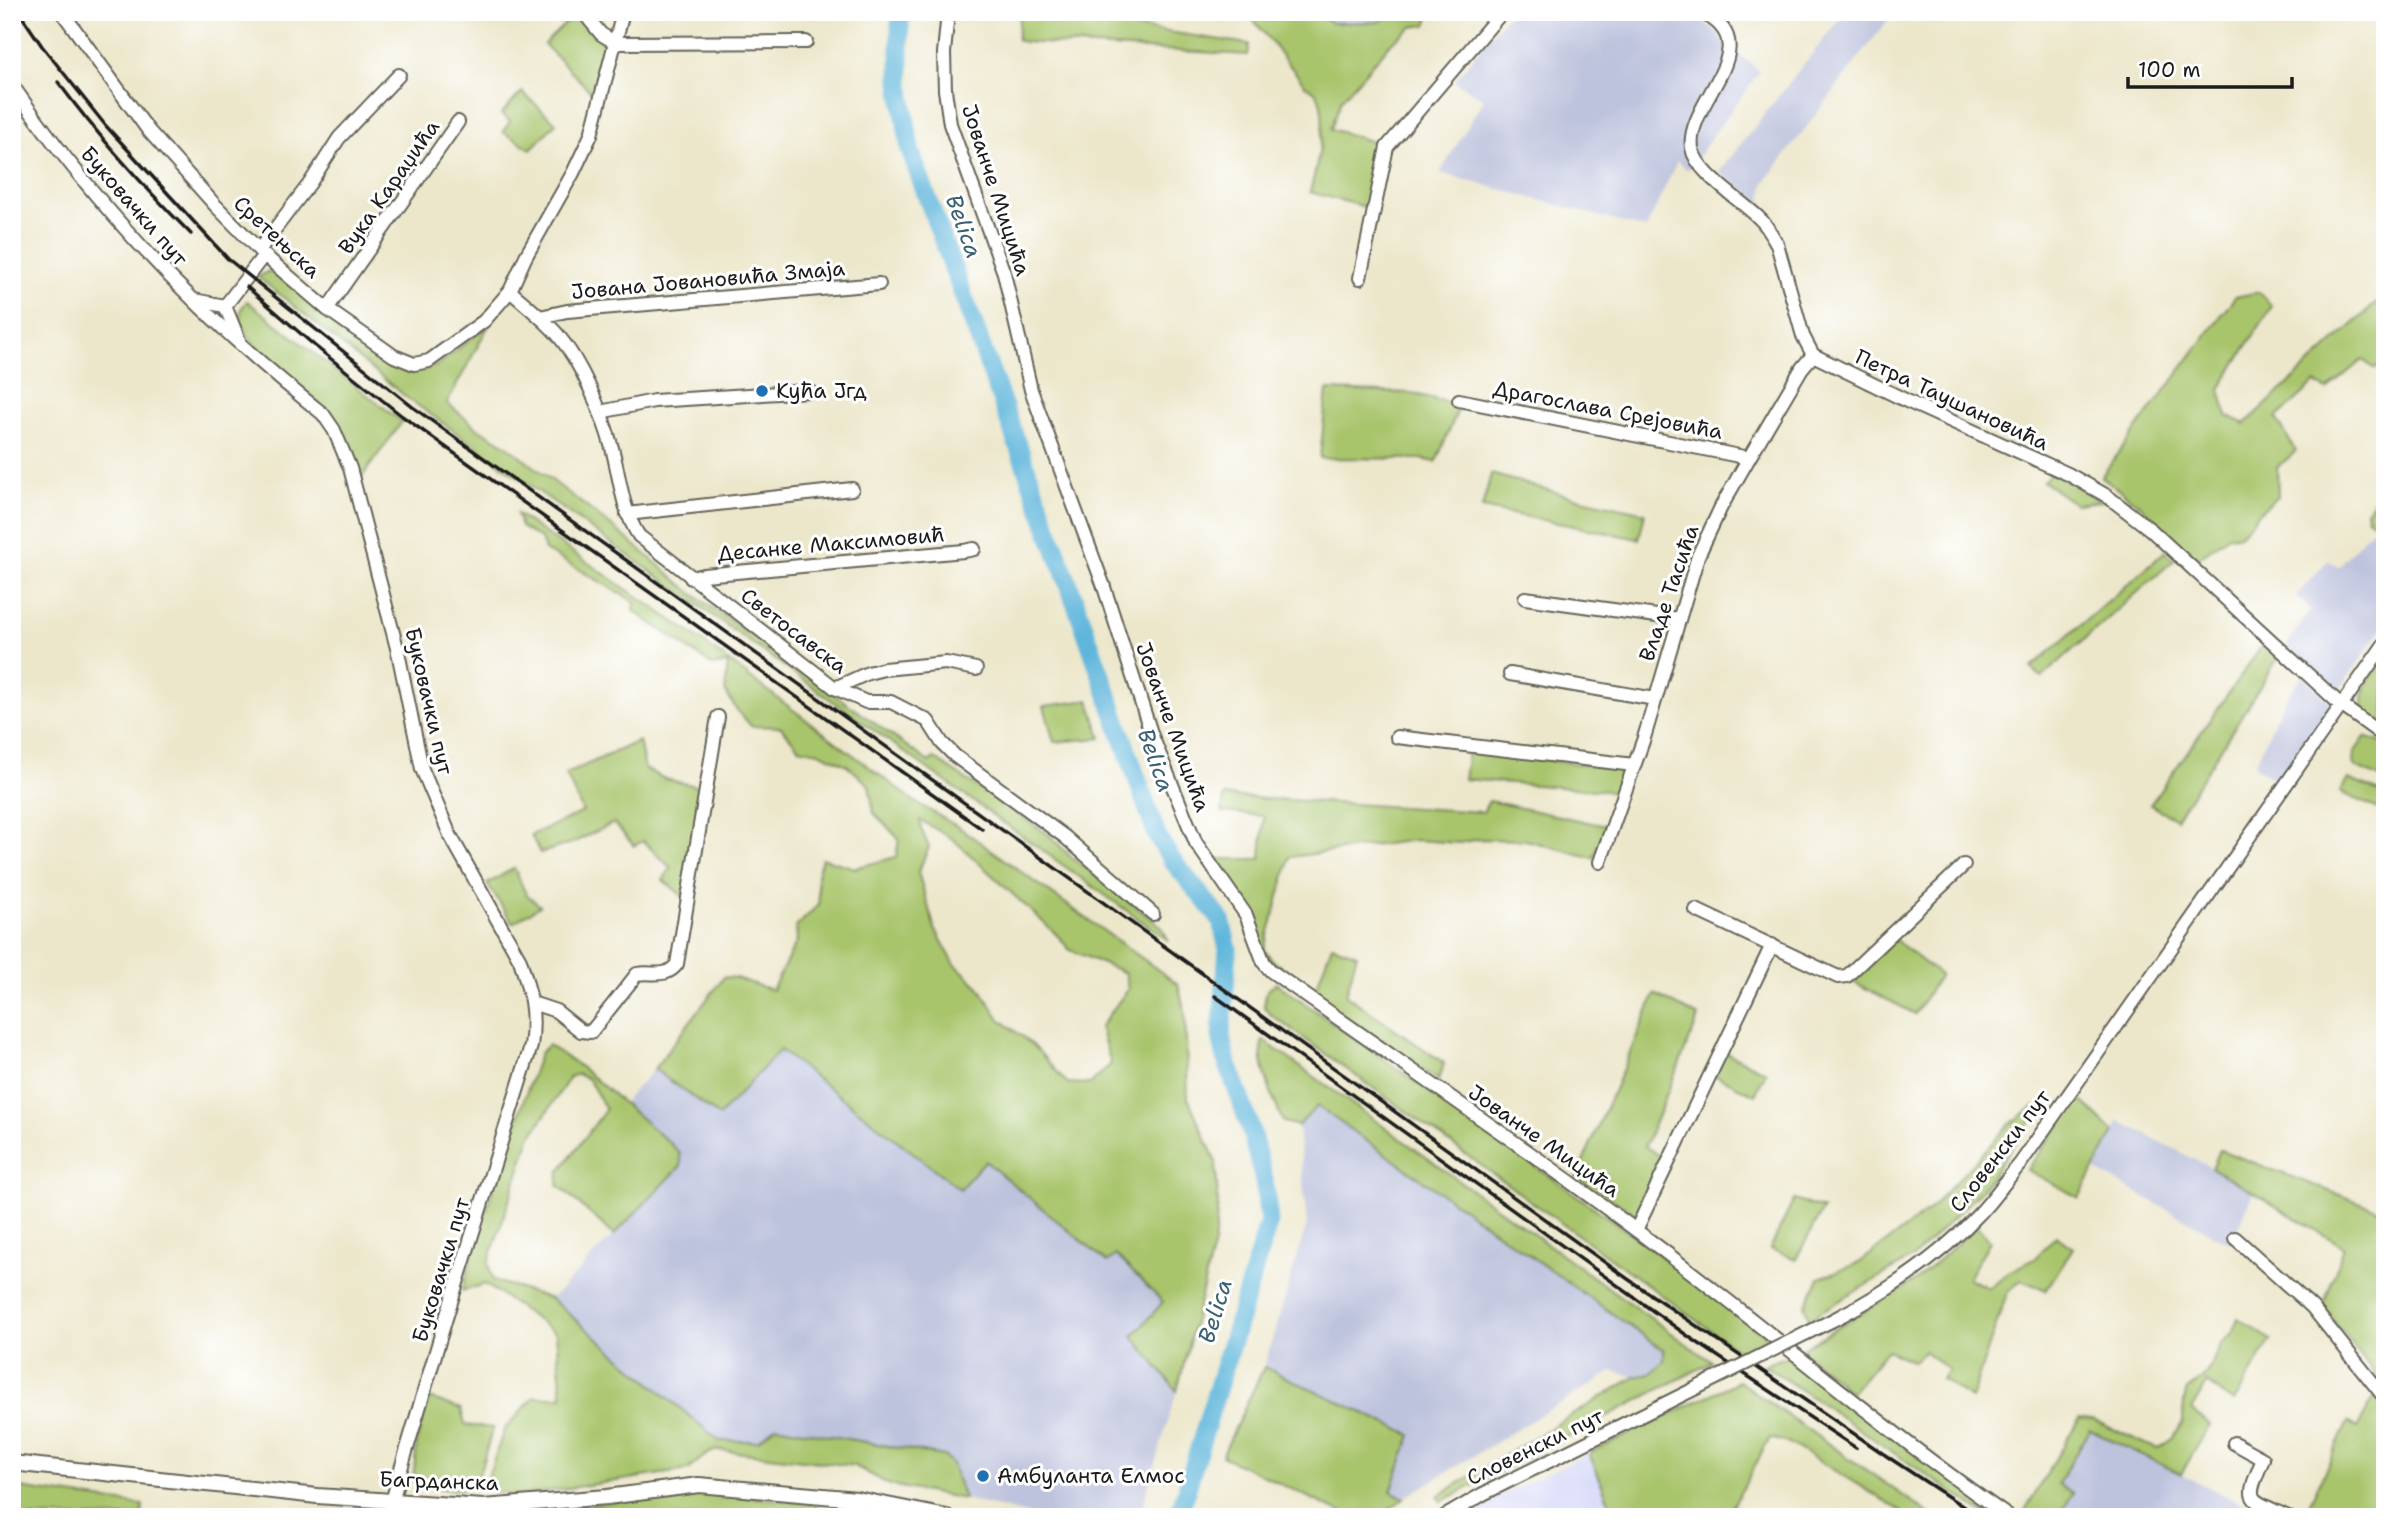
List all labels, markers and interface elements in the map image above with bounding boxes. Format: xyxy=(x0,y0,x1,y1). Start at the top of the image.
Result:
scale bar xyxy=(2128,46,2292,90)
text: 100 m xyxy=(2138,56,2201,84)
street label: Јованче Мицића xyxy=(955,101,1037,279)
street label: Вука Караџића xyxy=(332,114,446,260)
street label: Буковачки пут xyxy=(74,140,194,272)
street label: Сретењска xyxy=(228,190,326,284)
water label: Belica xyxy=(939,190,989,262)
street label: Јована Јовановића Змаја xyxy=(570,254,846,306)
street label: Петра Таушановића xyxy=(1851,343,2053,457)
street label: Драгослава Срејовића xyxy=(1491,374,1725,446)
place label: Кућа Јгд xyxy=(776,377,867,405)
marker: Кућа Јгд xyxy=(754,383,770,399)
street label: Десанке Максимовић xyxy=(716,520,946,568)
street label: Владе Тасића xyxy=(1633,521,1705,665)
street label: Светосавска xyxy=(735,582,853,680)
street label: Буковачки пут xyxy=(398,625,460,778)
street label: Јованче Мицића xyxy=(1129,638,1217,816)
water label: Belica xyxy=(1131,724,1181,796)
street label: Јованче Мицића xyxy=(1463,1078,1625,1204)
street label: Словенски пут xyxy=(1943,1084,2057,1218)
street label: Буковачки пут xyxy=(406,1194,476,1346)
water label: Belica xyxy=(1191,1275,1239,1347)
street label: Словенски пут xyxy=(1462,1402,1608,1492)
place label: Амбуланта Елмос xyxy=(997,1462,1185,1490)
street label: Багрданска xyxy=(379,1465,499,1497)
marker: Амбуланта Елмос xyxy=(975,1468,991,1484)

